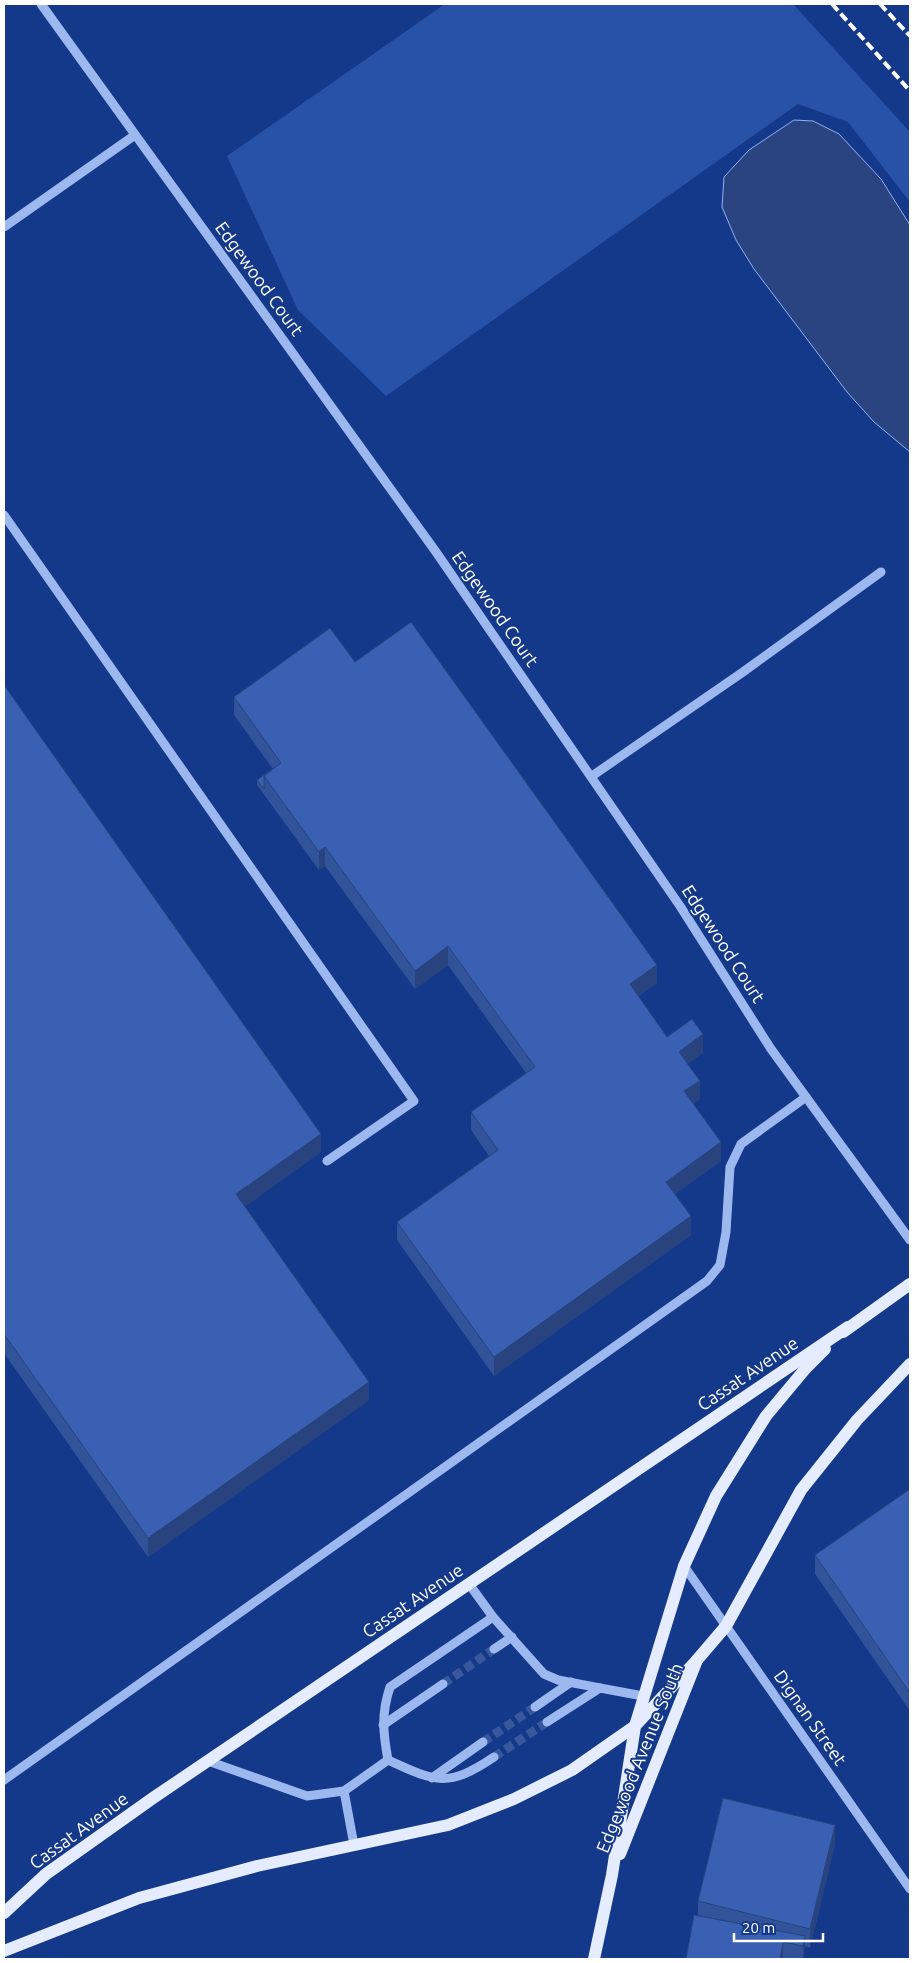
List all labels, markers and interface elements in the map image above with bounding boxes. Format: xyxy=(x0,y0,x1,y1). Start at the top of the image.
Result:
street label: Edgewood Court xyxy=(212,217,308,339)
street label: Edgewood Court xyxy=(449,547,543,670)
street label: Edgewood Court xyxy=(678,881,769,1006)
street label: Cassat Avenue xyxy=(693,1332,802,1414)
street label: Cassat Avenue xyxy=(358,1559,467,1641)
street label: Edgewood Avenue South xyxy=(592,1660,686,1855)
street label: Dignan Street xyxy=(771,1666,851,1769)
street label: Cassat Avenue xyxy=(25,1788,132,1873)
scale bar xyxy=(734,1910,823,1942)
text: 20 m xyxy=(742,1919,775,1936)

